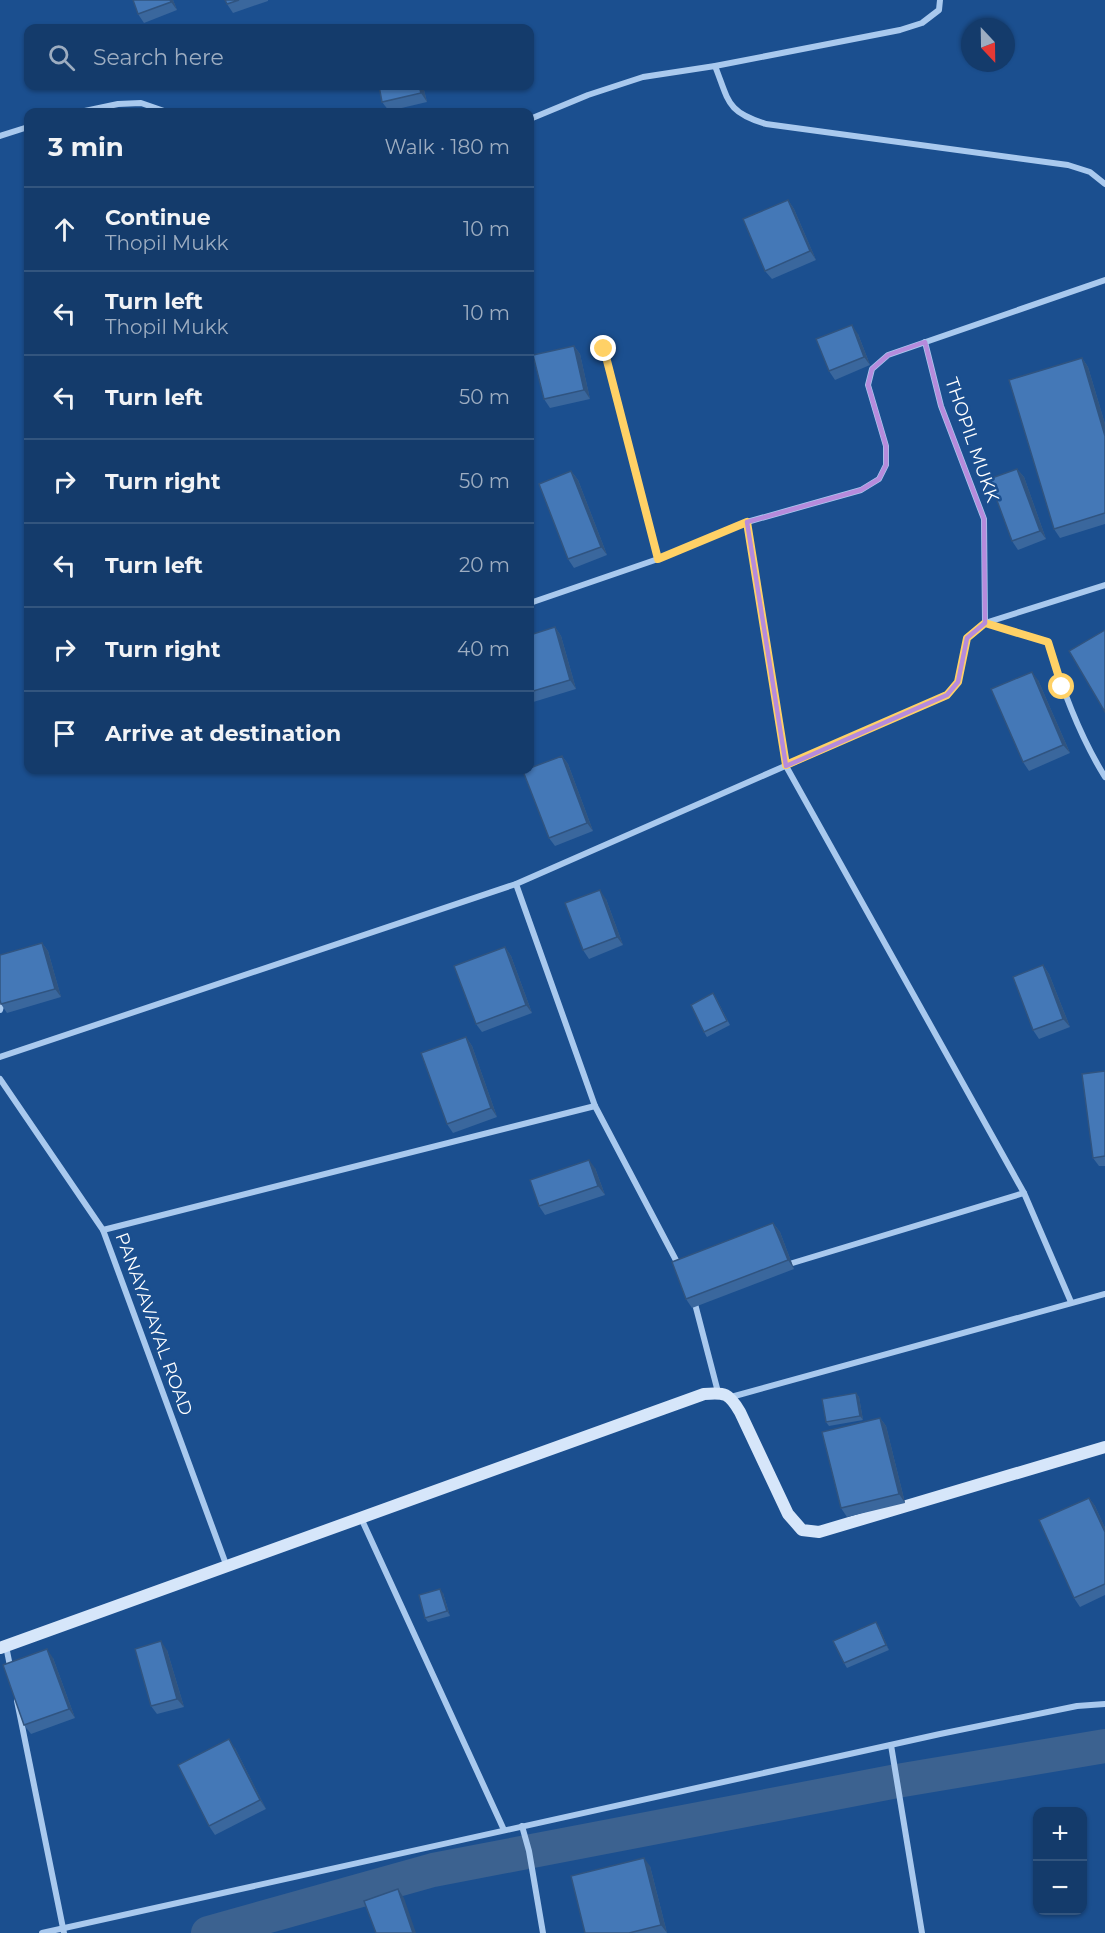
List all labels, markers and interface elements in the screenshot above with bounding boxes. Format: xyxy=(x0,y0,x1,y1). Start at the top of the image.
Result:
north arrow xyxy=(961,18,1015,72)
search box xyxy=(24,24,534,90)
icon: search xyxy=(45,41,78,74)
text: Search here xyxy=(93,44,224,71)
text: 3 min xyxy=(48,131,124,163)
text: Walk · 180 m xyxy=(385,135,510,159)
text: Continue xyxy=(105,204,211,231)
icon: ahead xyxy=(48,213,81,246)
text: 10 m xyxy=(463,217,510,241)
text: Thopil Mukk xyxy=(105,231,229,255)
text: Turn left xyxy=(105,288,203,315)
icon: left xyxy=(48,297,81,330)
text: 10 m xyxy=(463,301,510,325)
text: Thopil Mukk xyxy=(105,315,229,339)
route end xyxy=(590,335,616,361)
street label: THOPIL MUKK xyxy=(940,375,1004,506)
icon: left xyxy=(48,381,81,414)
text: Turn left xyxy=(105,384,203,411)
text: 50 m xyxy=(459,385,510,409)
icon: right xyxy=(48,465,81,498)
text: Turn right xyxy=(105,468,220,495)
text: 50 m xyxy=(459,469,510,493)
icon: left xyxy=(48,549,81,582)
text: Turn left xyxy=(105,552,203,579)
text: 20 m xyxy=(459,553,510,577)
icon: right xyxy=(48,633,81,666)
text: Turn right xyxy=(105,636,220,663)
text: 40 m xyxy=(457,637,510,661)
route start xyxy=(1048,673,1074,699)
icon: arrive xyxy=(48,717,81,750)
text: Arrive at destination xyxy=(105,720,341,747)
street label: PANAYAVAYAL ROAD xyxy=(111,1230,197,1418)
map controls xyxy=(1033,1807,1087,1915)
button: + xyxy=(1033,1807,1087,1861)
button: − xyxy=(1033,1861,1087,1915)

